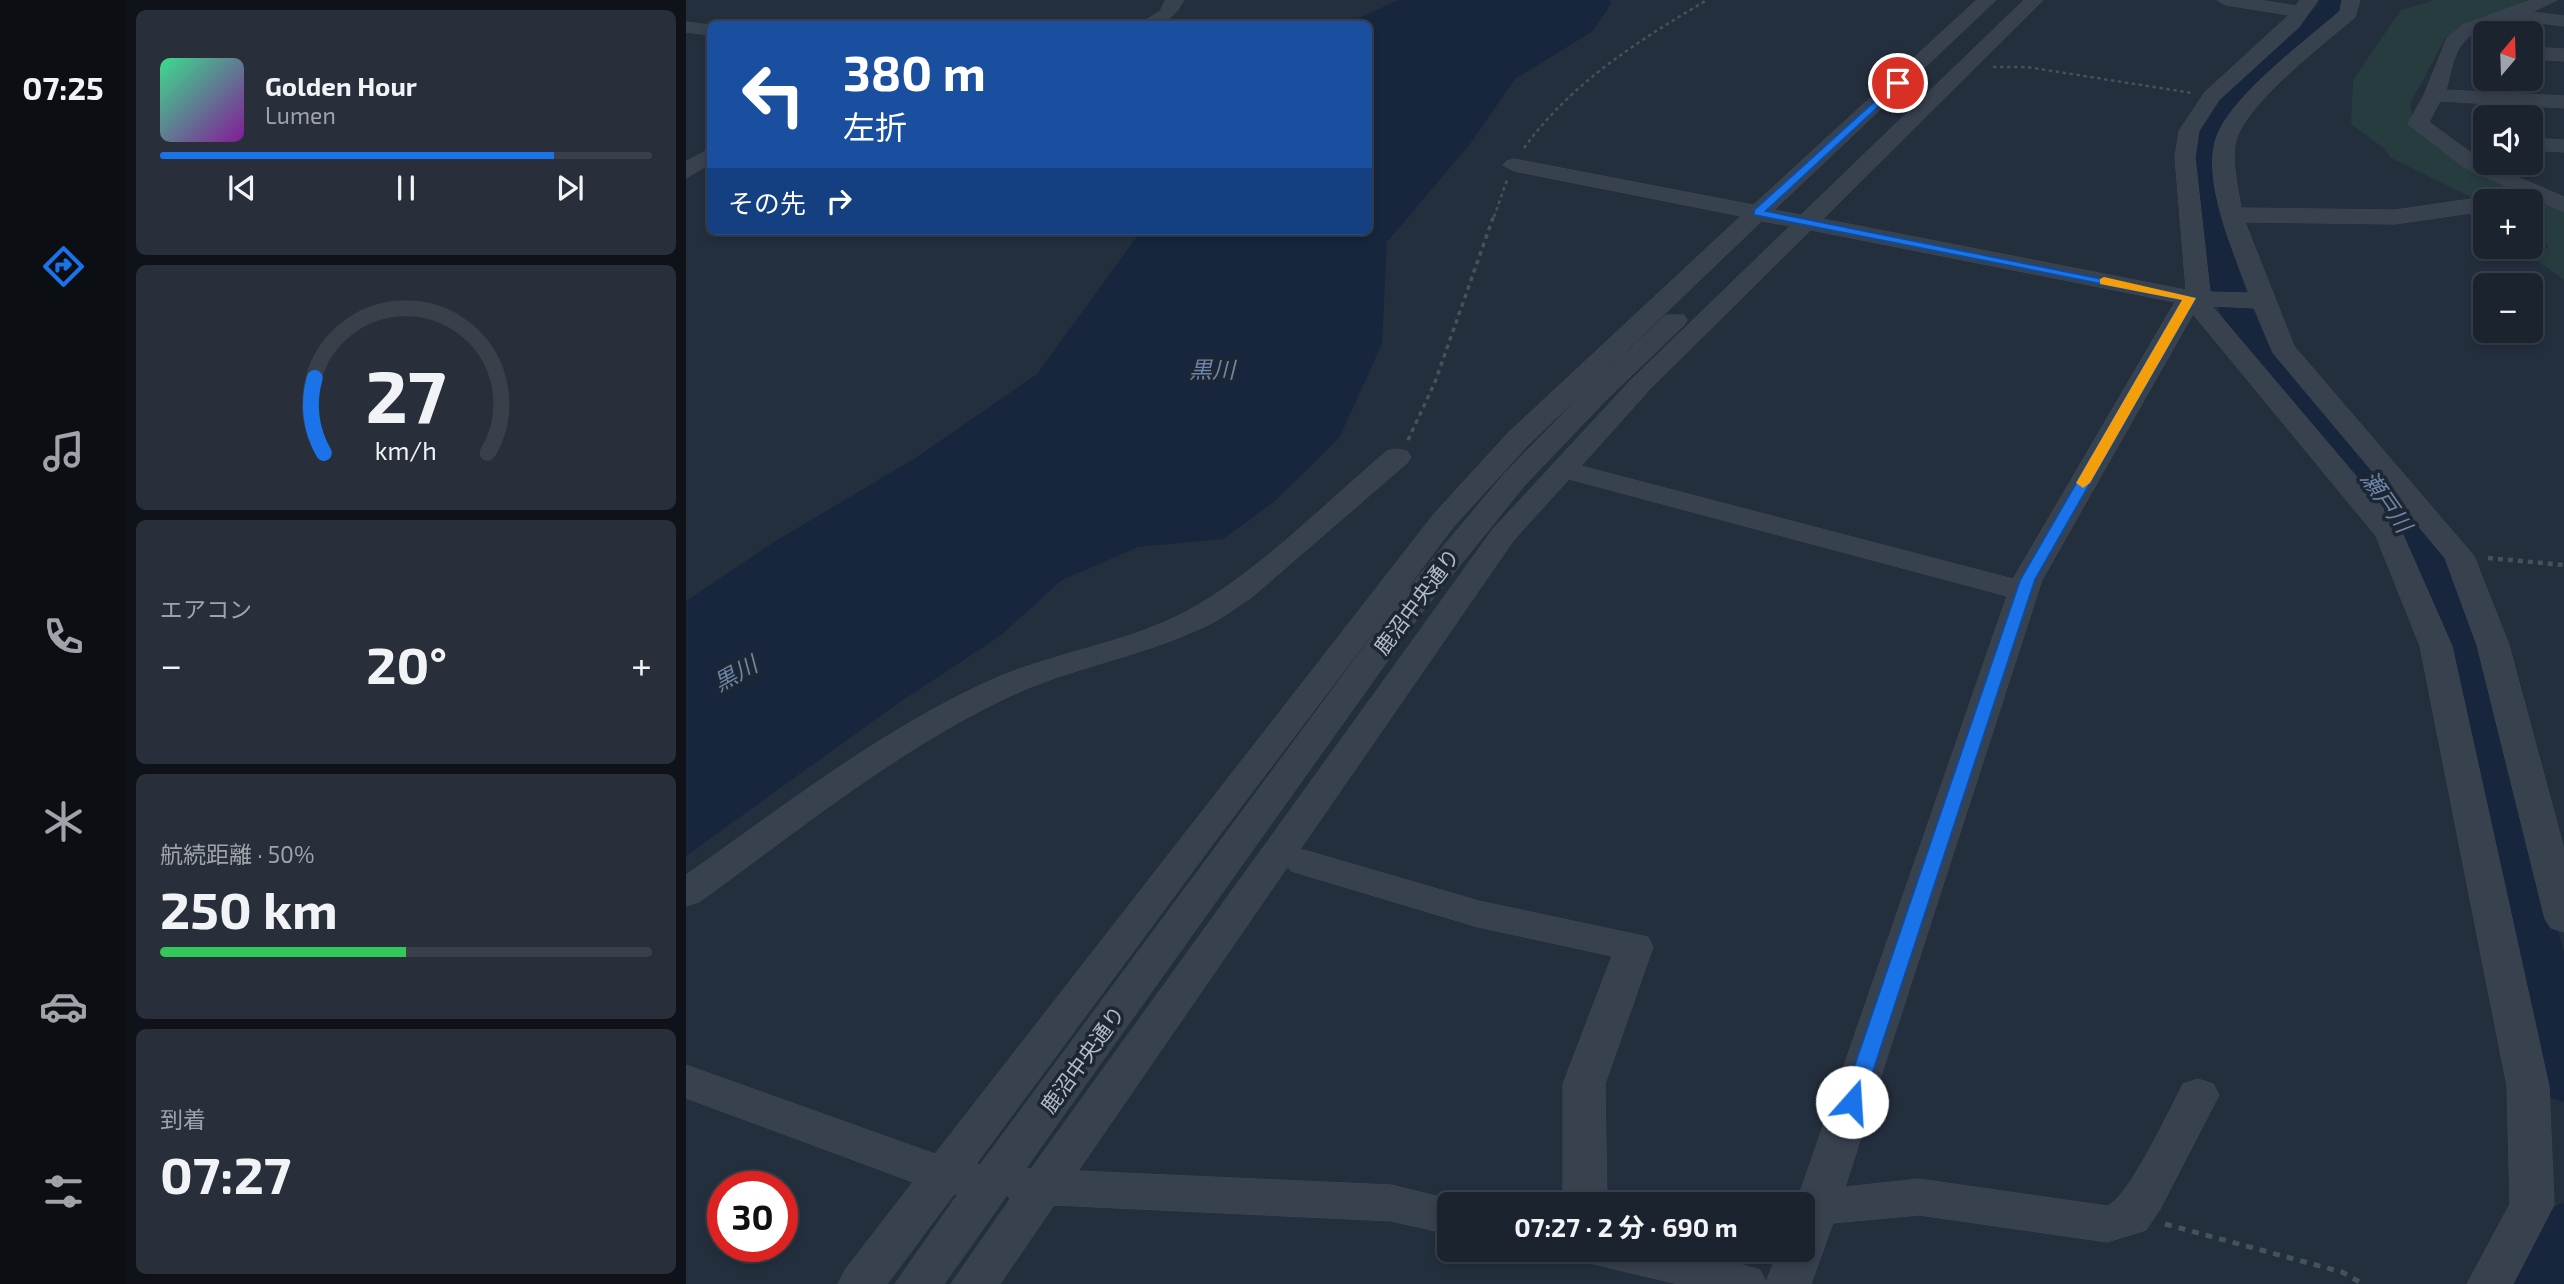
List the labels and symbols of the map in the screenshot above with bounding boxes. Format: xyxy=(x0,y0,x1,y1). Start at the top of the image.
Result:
north arrow xyxy=(2473,21,2543,91)
pin xyxy=(1868,53,1928,113)
water label: 黒川 xyxy=(1189,355,1238,383)
water label: 瀬戸川 xyxy=(2356,465,2420,540)
street label: 鹿沼中央通り xyxy=(1368,543,1464,659)
water label: 黒川 xyxy=(708,648,765,696)
street label: 鹿沼中央通り xyxy=(1035,1001,1129,1117)
position arrow xyxy=(1815,1065,1889,1139)
speed limit sign: 30 xyxy=(707,1171,798,1262)

